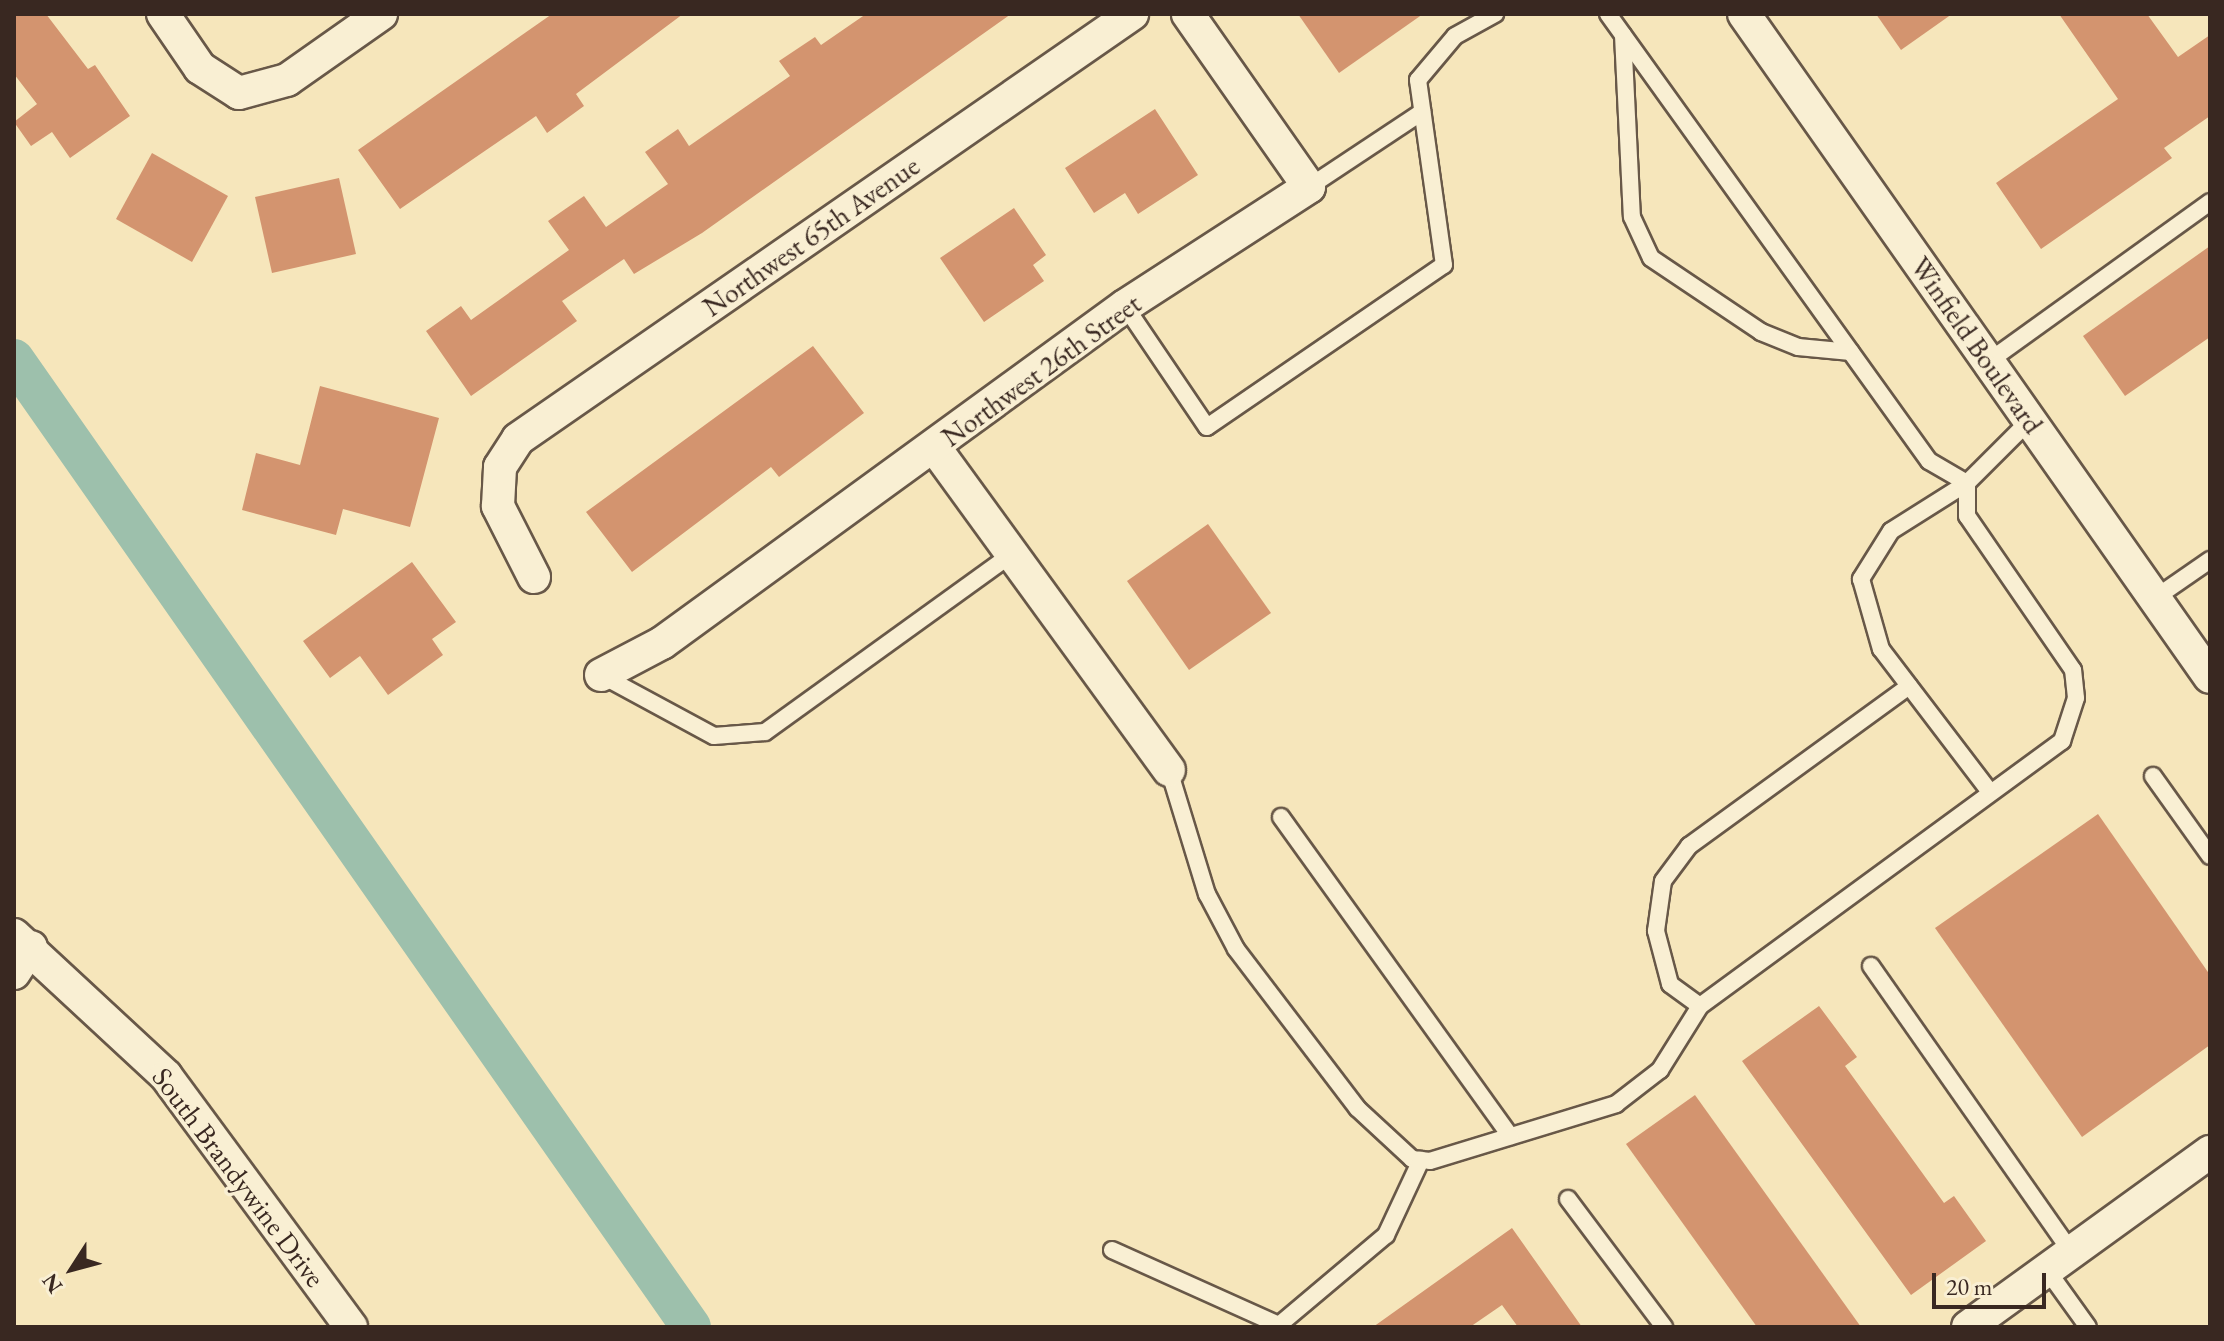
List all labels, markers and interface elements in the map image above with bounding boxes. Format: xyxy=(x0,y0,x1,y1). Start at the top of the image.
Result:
street label: Northwest 65th Avenue xyxy=(696,149,926,323)
street label: Winfield Boulevard xyxy=(1904,250,2050,440)
street label: Northwest 26th Street xyxy=(935,286,1147,454)
street label: South Brandywine Drive xyxy=(146,1061,332,1293)
north arrow xyxy=(32,1229,112,1309)
scale bar xyxy=(1936,1257,2050,1307)
text: N xyxy=(35,1268,69,1299)
text: 20 m xyxy=(1946,1271,1993,1302)

